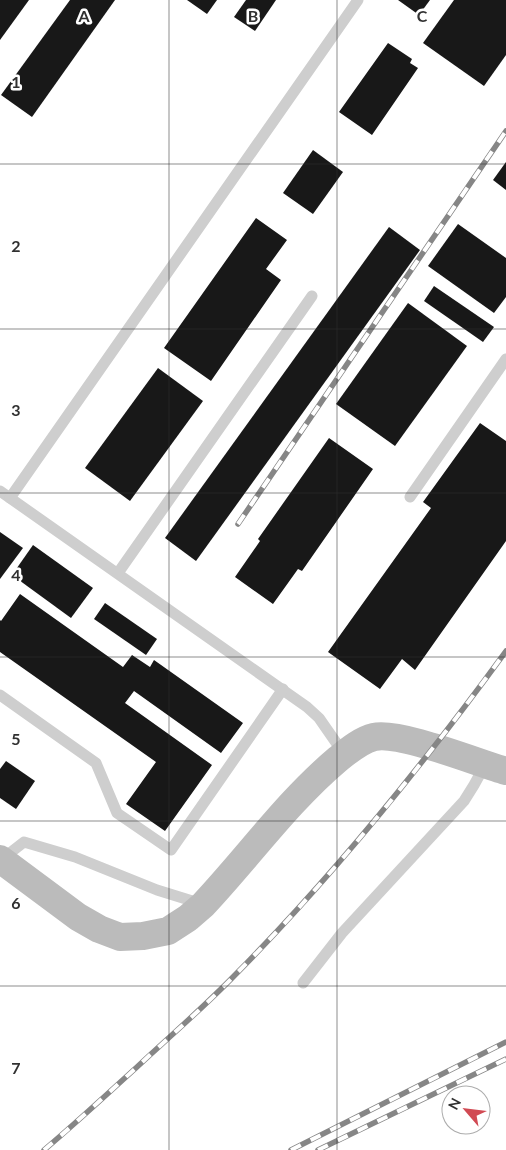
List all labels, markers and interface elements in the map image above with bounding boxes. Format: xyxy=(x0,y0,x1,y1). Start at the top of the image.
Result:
text: A xyxy=(77,6,90,25)
text: B xyxy=(248,6,258,25)
text: C xyxy=(417,6,428,25)
text: 1 xyxy=(11,72,21,91)
text: 2 xyxy=(11,236,21,255)
text: 3 xyxy=(11,400,21,419)
text: 4 xyxy=(11,565,21,584)
text: 5 xyxy=(11,729,21,748)
text: 6 xyxy=(11,893,21,912)
text: 7 xyxy=(11,1058,21,1077)
north arrow xyxy=(441,1085,491,1135)
text: N xyxy=(444,1095,464,1112)

